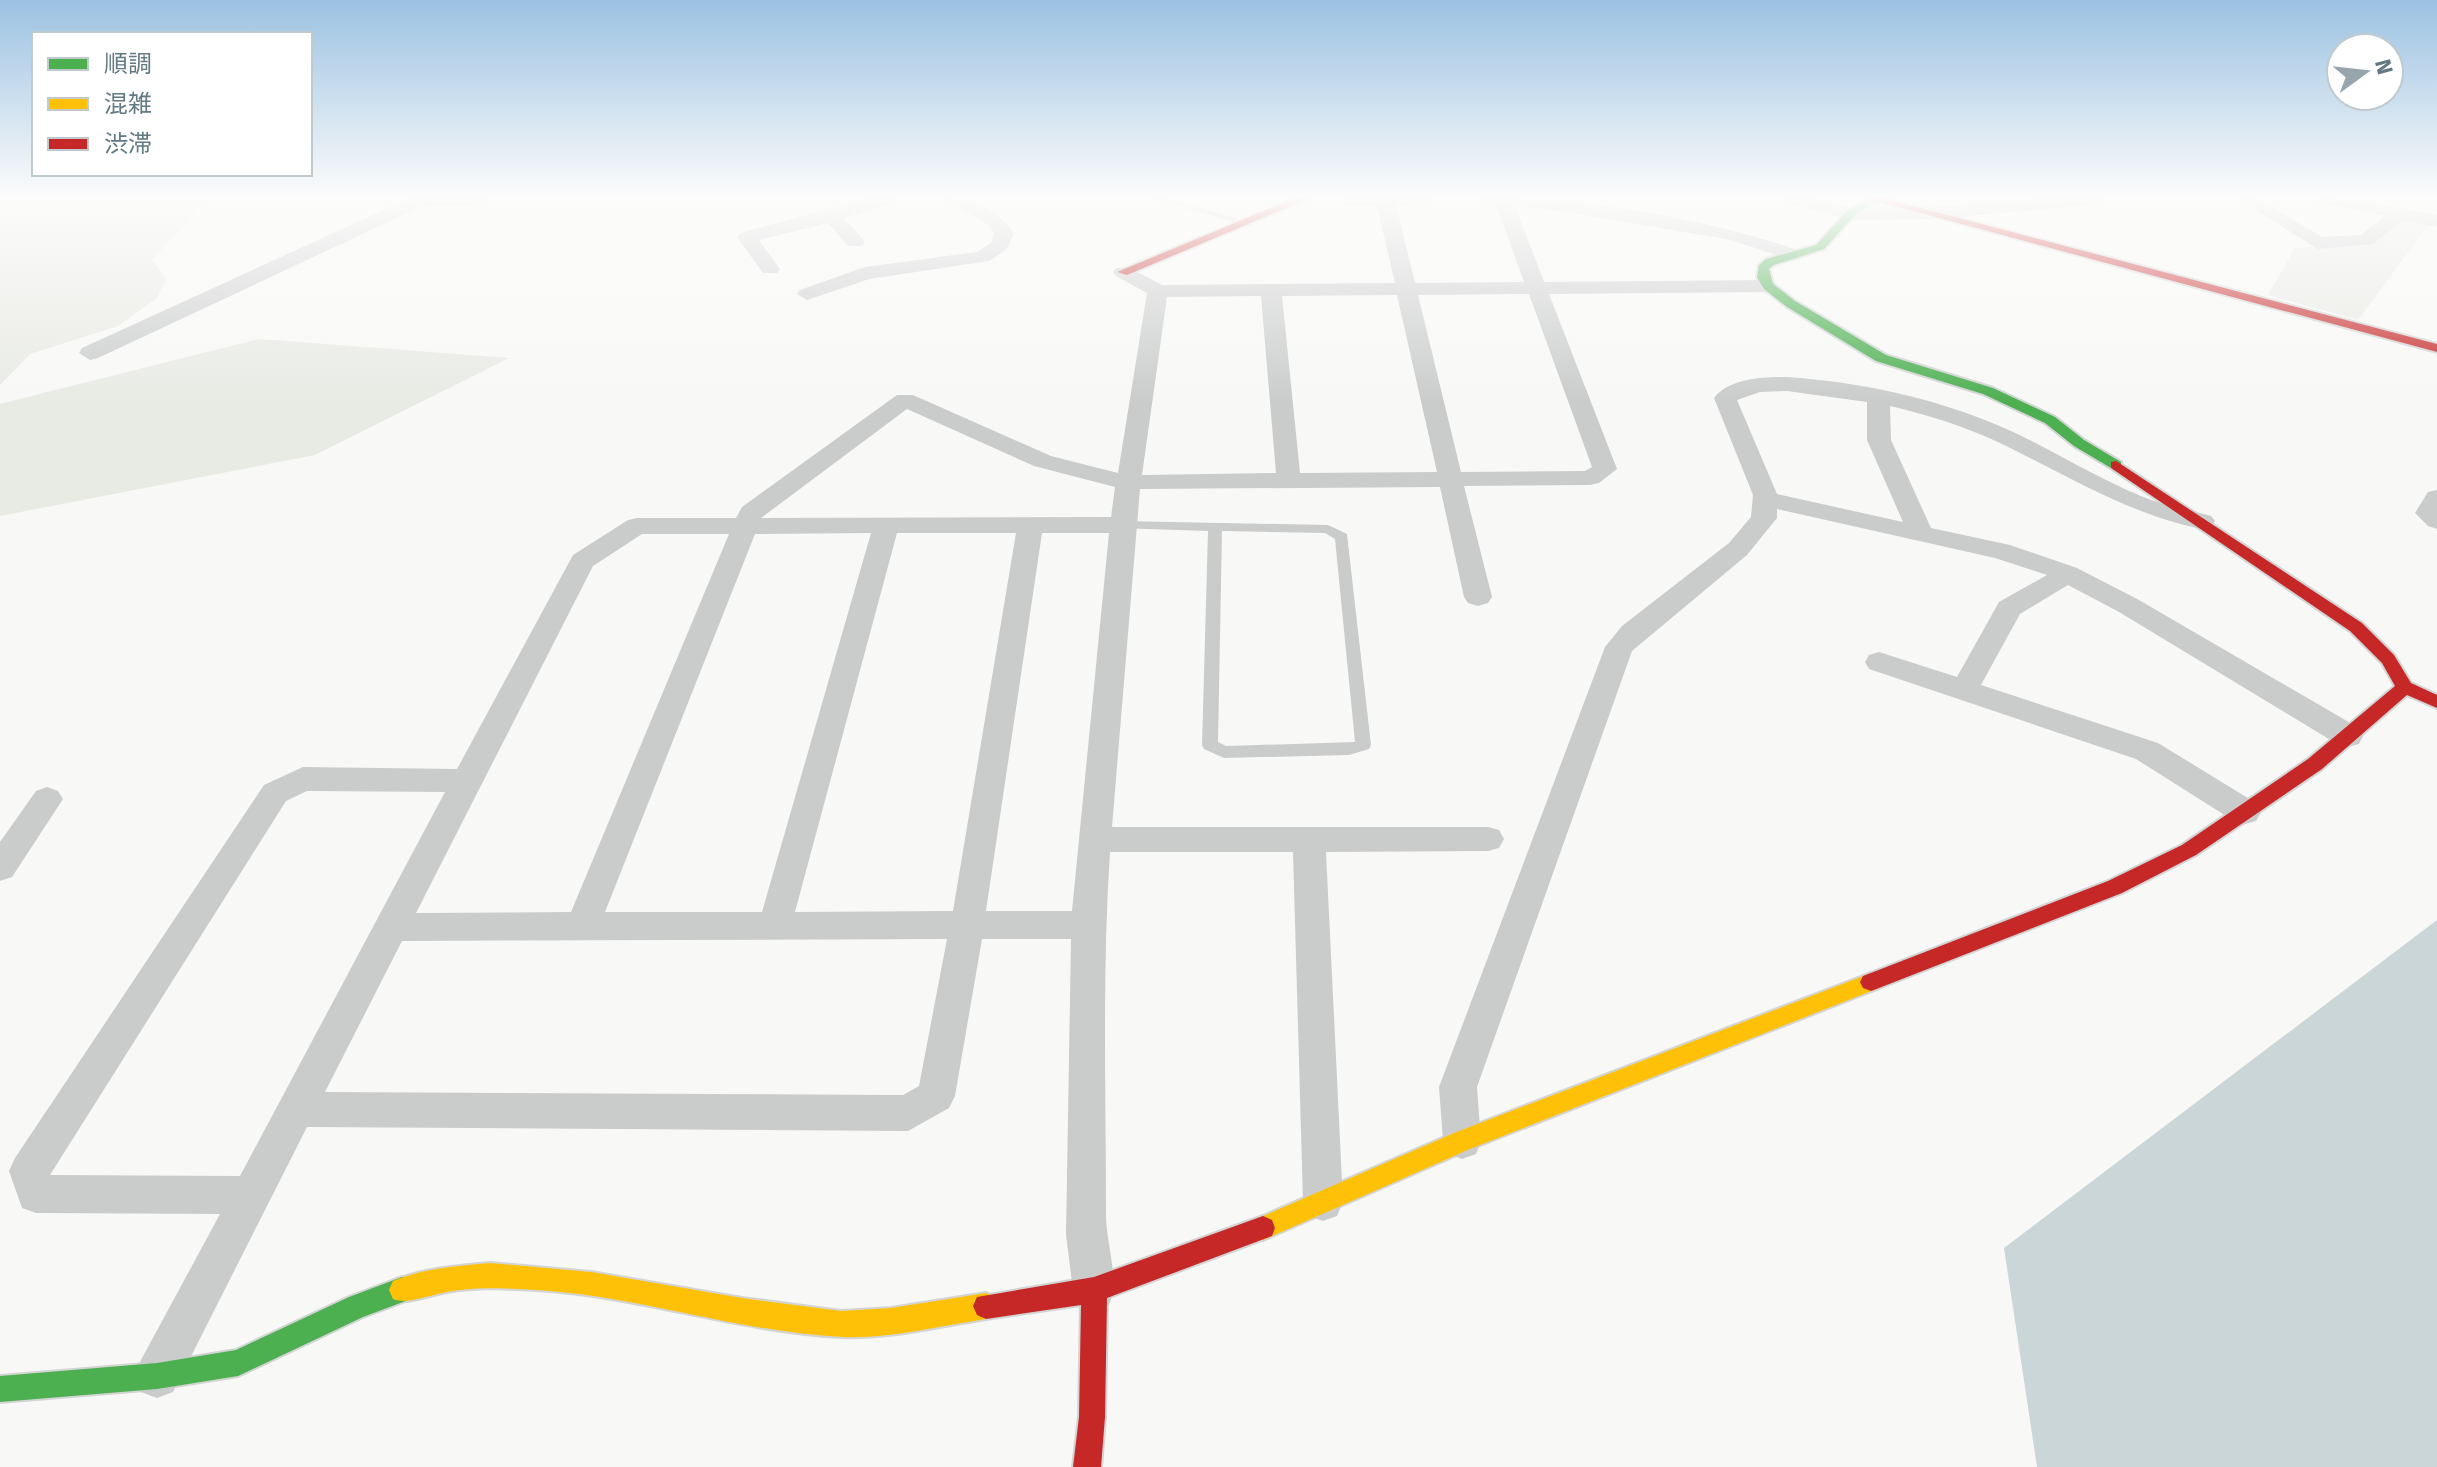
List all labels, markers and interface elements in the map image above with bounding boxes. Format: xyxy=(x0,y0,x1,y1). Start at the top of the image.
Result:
legend xyxy=(32,32,312,176)
north arrow xyxy=(2325,32,2405,112)
text: 順調 xyxy=(104,50,152,78)
text: N xyxy=(2369,56,2399,77)
text: 混雑 xyxy=(104,90,152,118)
text: 渋滞 xyxy=(104,130,152,158)

